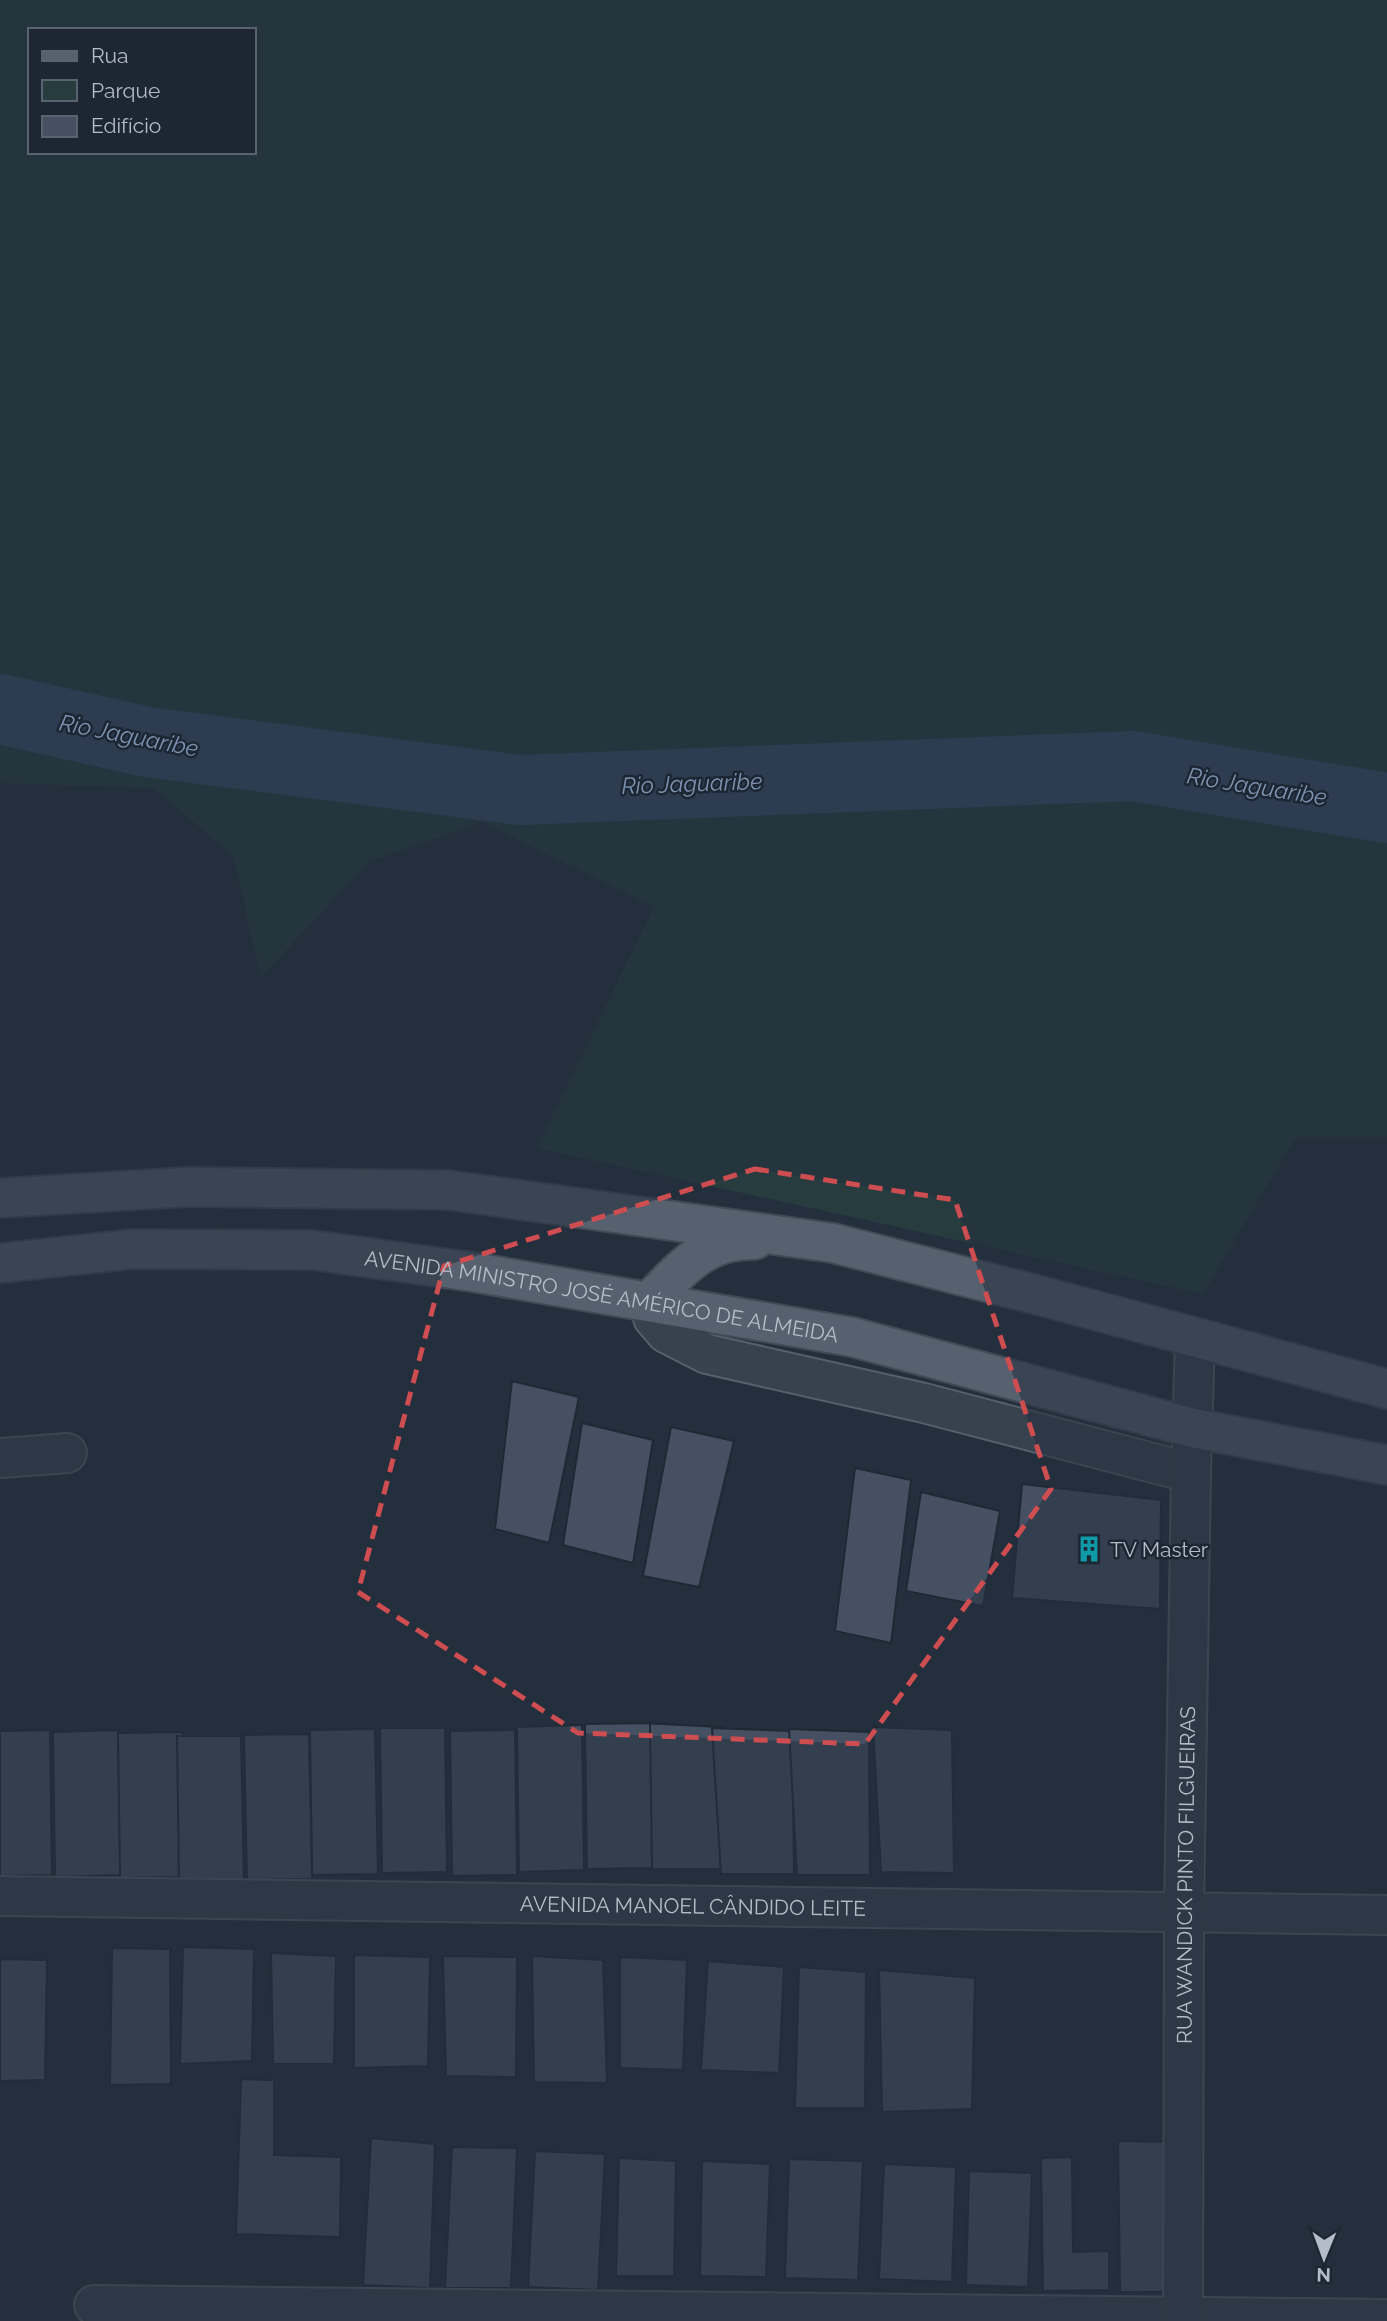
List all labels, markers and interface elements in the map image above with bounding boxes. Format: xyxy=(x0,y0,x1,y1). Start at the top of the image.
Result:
legend xyxy=(28,28,256,154)
text: Rua xyxy=(91,43,128,68)
text: Parque xyxy=(91,78,160,103)
text: Edifício xyxy=(91,113,161,138)
water label: Rio Jaguaribe xyxy=(57,708,201,762)
water label: Rio Jaguaribe xyxy=(1185,762,1329,810)
water label: Rio Jaguaribe xyxy=(621,767,763,799)
street label: AVENIDA MINISTRO JOSÉ AMÉRICO DE ALMEIDA xyxy=(363,1245,840,1347)
building icon: TV Master xyxy=(1074,1534,1104,1564)
place label: TV Master xyxy=(1110,1537,1209,1562)
street label: RUA WANDICK PINTO FILGUEIRAS xyxy=(1171,1706,1200,2044)
street label: AVENIDA MANOEL CÂNDIDO LEITE xyxy=(520,1891,866,1920)
north arrow xyxy=(1289,2223,1359,2293)
text: N xyxy=(1316,2264,1331,2286)

